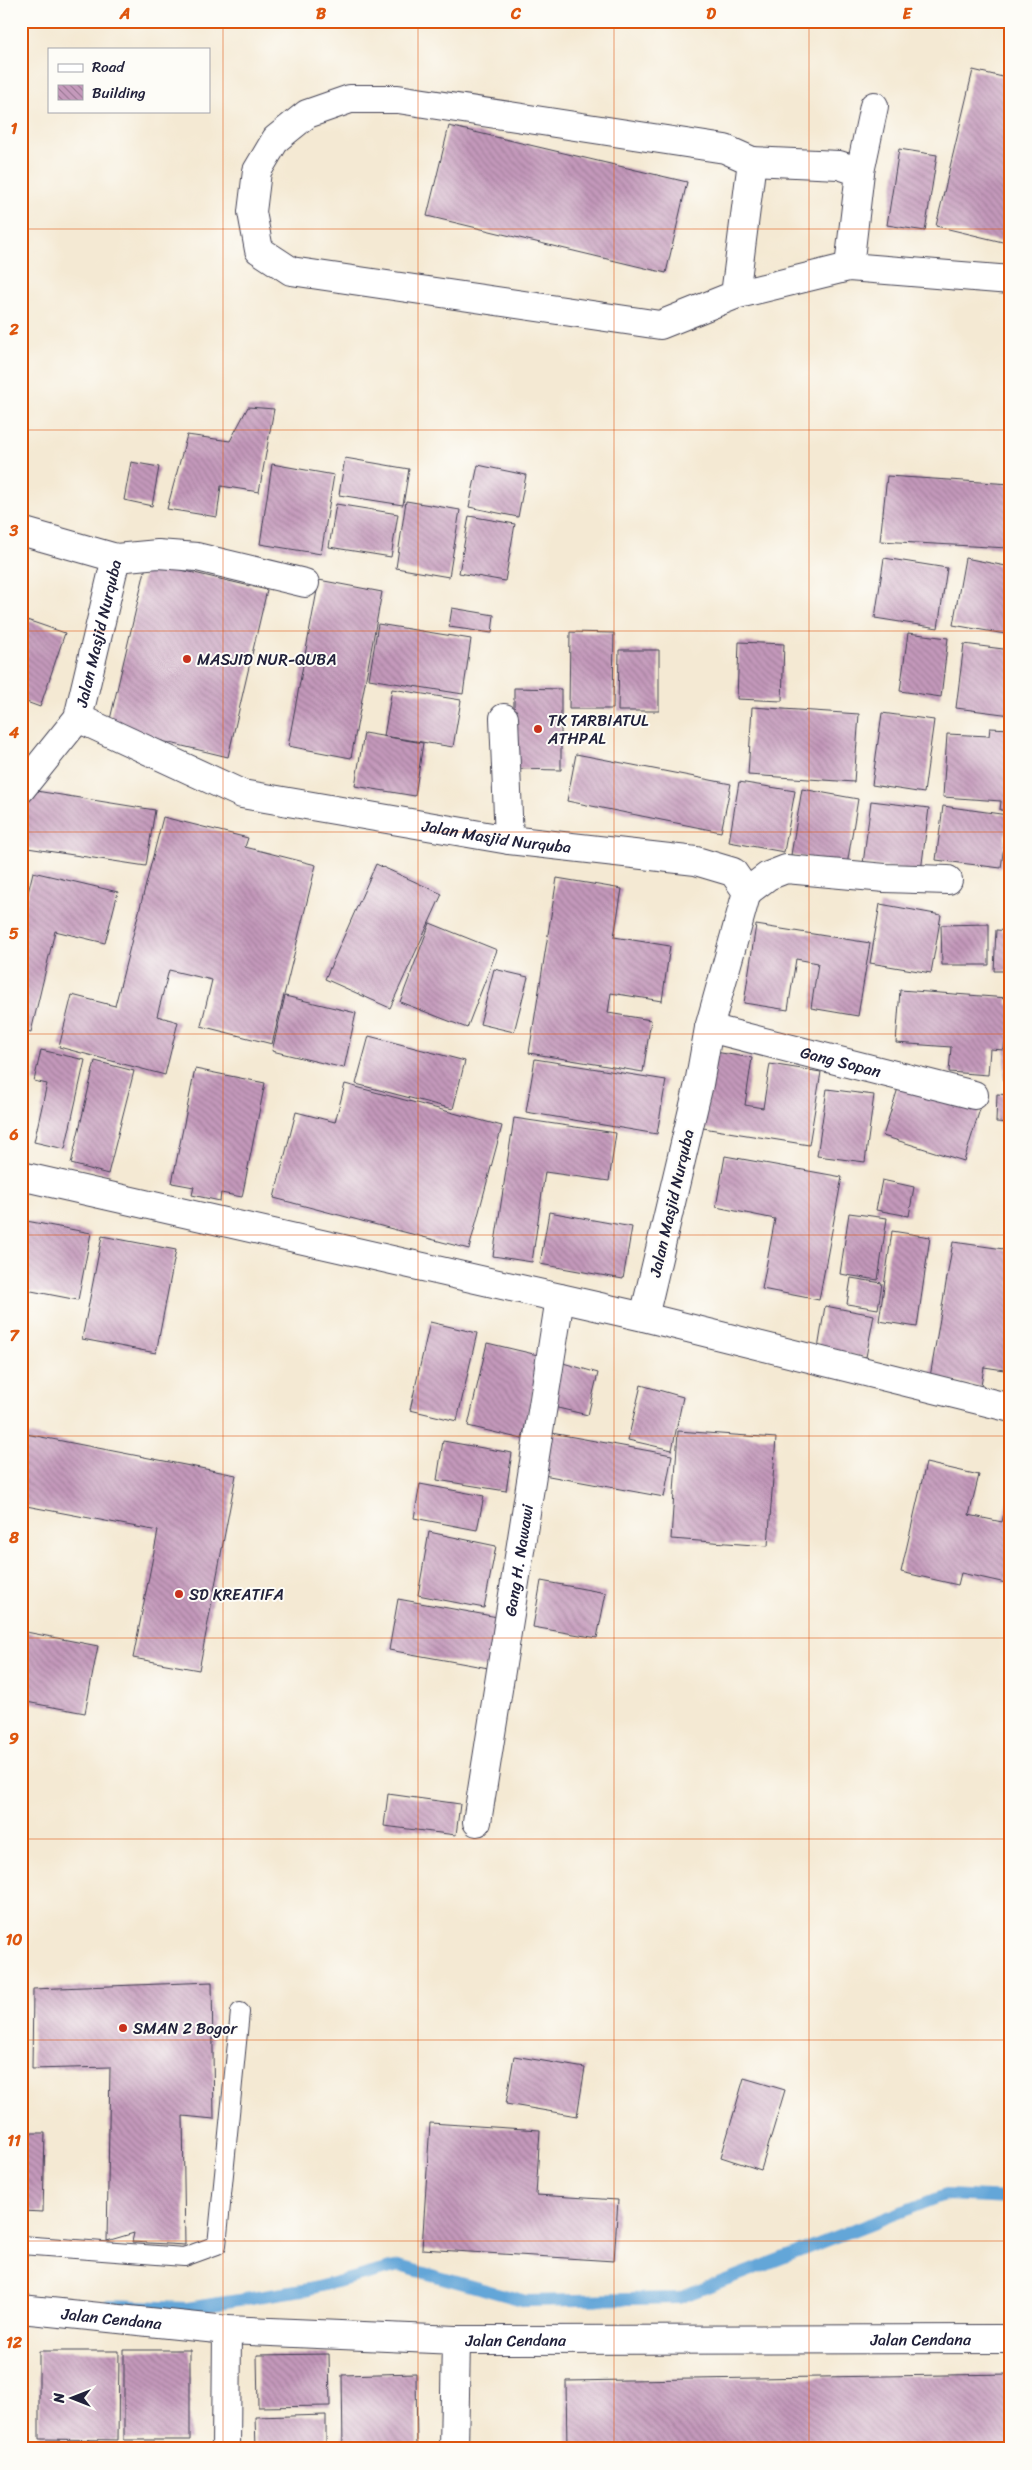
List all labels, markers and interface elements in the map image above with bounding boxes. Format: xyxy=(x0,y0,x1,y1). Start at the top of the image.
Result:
text: A xyxy=(119,0,130,28)
text: B xyxy=(316,0,327,28)
text: C xyxy=(510,0,522,28)
text: D xyxy=(706,0,716,28)
text: E xyxy=(903,0,913,28)
legend xyxy=(48,48,210,112)
text: Road xyxy=(92,54,125,80)
text: Building xyxy=(92,80,146,106)
text: 1 xyxy=(11,114,18,143)
text: 2 xyxy=(8,315,19,344)
text: 3 xyxy=(9,516,19,545)
street label: Jalan Masjid Nurquba xyxy=(67,557,130,711)
place label: MASJID NUR-QUBA xyxy=(197,645,337,674)
marker: MASJID NUR-QUBA xyxy=(181,653,193,665)
place label: TK TARBIATUL ATHPAL xyxy=(547,706,649,753)
text: 4 xyxy=(8,718,19,747)
marker: TK TARBIATUL ATHPAL xyxy=(532,723,544,735)
street label: Jalan Masjid Nurquba xyxy=(419,811,573,862)
text: 5 xyxy=(9,919,19,948)
street label: Gang Sopan xyxy=(797,1038,885,1086)
text: 6 xyxy=(8,1120,19,1149)
street label: Jalan Masjid Nurquba xyxy=(640,1126,703,1281)
text: 7 xyxy=(9,1321,20,1350)
street label: Gang H. Nawawi xyxy=(496,1502,542,1618)
text: 8 xyxy=(8,1523,19,1552)
place label: SD KREATIFA xyxy=(189,1580,284,1609)
marker: SD KREATIFA xyxy=(173,1588,185,1600)
text: 9 xyxy=(9,1724,19,1753)
text: 10 xyxy=(6,1925,22,1954)
place label: SMAN 2 Bogor xyxy=(133,2014,238,2043)
marker: SMAN 2 Bogor xyxy=(117,2022,129,2034)
text: 11 xyxy=(7,2126,21,2155)
street label: Jalan Cendana xyxy=(59,2299,164,2338)
street label: Jalan Cendana xyxy=(869,2325,972,2354)
street label: Jalan Cendana xyxy=(464,2326,567,2355)
text: 12 xyxy=(6,2328,23,2357)
north arrow xyxy=(48,2372,98,2422)
text: N xyxy=(47,2393,72,2404)

